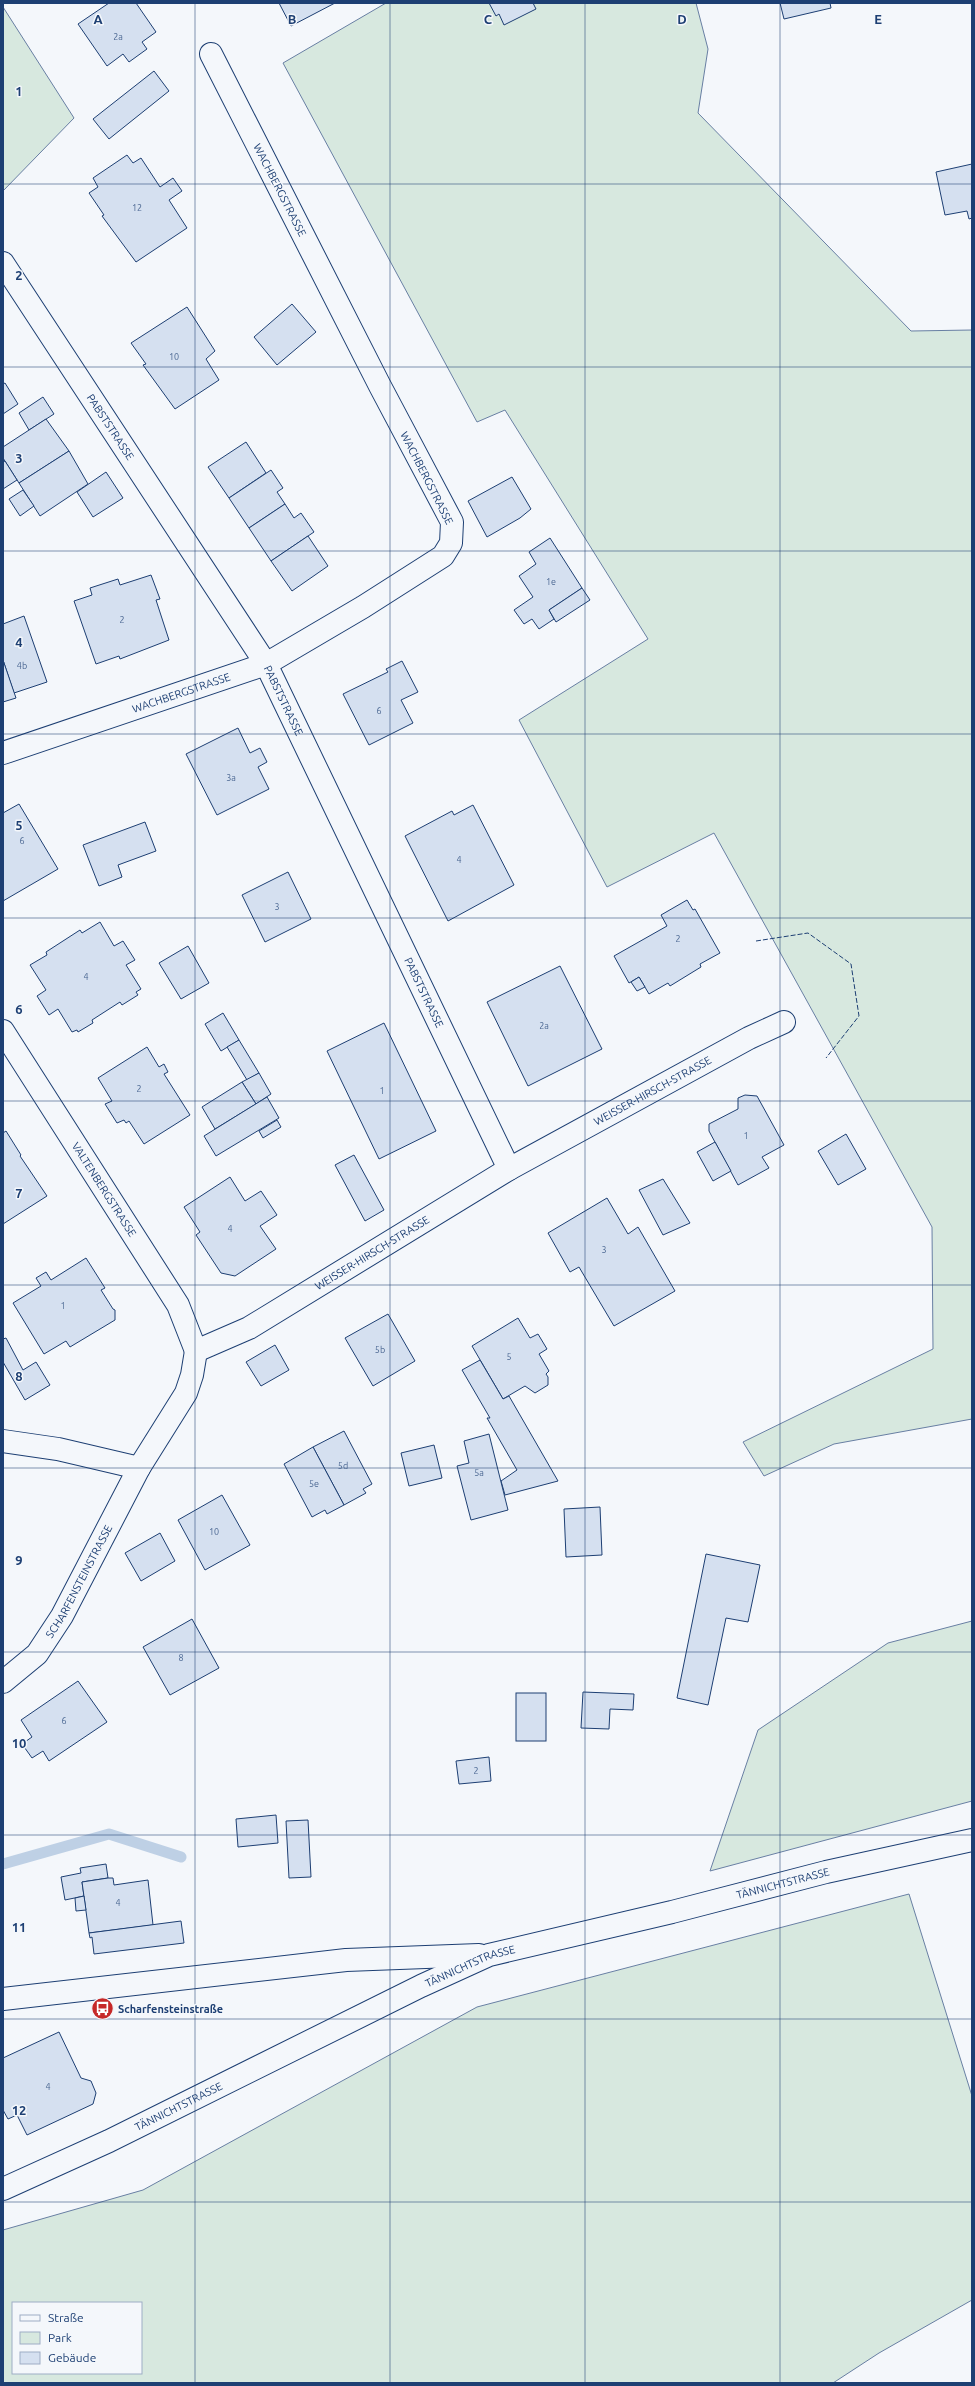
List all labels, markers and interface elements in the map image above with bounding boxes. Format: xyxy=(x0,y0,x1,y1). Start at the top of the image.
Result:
text: A xyxy=(93,12,103,26)
text: B xyxy=(288,12,297,26)
text: C xyxy=(484,12,493,26)
text: D xyxy=(677,12,687,26)
text: E xyxy=(874,12,882,26)
house number: 2a xyxy=(113,32,123,42)
text: 1 xyxy=(15,84,23,98)
street label: WACHBERGSTRASSE xyxy=(251,141,309,239)
house number: 12 xyxy=(132,203,142,213)
text: 2 xyxy=(15,268,23,282)
house number: 10 xyxy=(169,352,179,362)
street label: PABSTSTRASSE xyxy=(85,392,136,462)
street label: WACHBERGSTRASSE xyxy=(398,429,456,527)
text: 3 xyxy=(15,451,23,465)
house number: 1e xyxy=(546,577,556,587)
house number: 2 xyxy=(119,615,125,625)
text: 4 xyxy=(15,635,23,649)
house number: 4b xyxy=(17,661,27,671)
street label: PABSTSTRASSE xyxy=(262,663,305,737)
street label: WACHBERGSTRASSE xyxy=(130,671,232,715)
house number: 6 xyxy=(376,706,382,716)
house number: 3a xyxy=(226,773,236,783)
text: 5 xyxy=(15,818,23,832)
house number: 6 xyxy=(19,836,25,846)
house number: 4 xyxy=(456,855,462,865)
house number: 3 xyxy=(274,902,280,912)
house number: 2 xyxy=(675,934,681,944)
street label: PABSTSTRASSE xyxy=(402,955,446,1029)
house number: 4 xyxy=(83,972,89,982)
text: 6 xyxy=(15,1002,23,1016)
house number: 2a xyxy=(539,1021,549,1031)
street label: WEISSER-HIRSCH-STRASSE xyxy=(592,1054,713,1128)
house number: 2 xyxy=(136,1084,142,1094)
house number: 1 xyxy=(379,1086,385,1096)
house number: 1 xyxy=(743,1131,749,1141)
street label: VALTENBERGSTRASSE xyxy=(70,1140,139,1239)
text: 7 xyxy=(15,1186,23,1200)
street label: WEISSER-HIRSCH-STRASSE xyxy=(313,1213,431,1292)
house number: 4 xyxy=(227,1224,233,1234)
house number: 3 xyxy=(601,1245,607,1255)
house number: 1 xyxy=(60,1301,66,1311)
house number: 5b xyxy=(375,1345,385,1355)
house number: 5 xyxy=(506,1352,512,1362)
text: 8 xyxy=(15,1369,23,1383)
house number: 5d xyxy=(338,1461,348,1471)
house number: 5a xyxy=(474,1468,484,1478)
house number: 5e xyxy=(309,1479,319,1489)
street label: SCHARFENSTEINSTRASSE xyxy=(43,1523,114,1640)
house number: 10 xyxy=(209,1527,219,1537)
text: 9 xyxy=(15,1553,23,1567)
house number: 8 xyxy=(178,1653,184,1663)
house number: 6 xyxy=(61,1716,67,1726)
text: 10 xyxy=(12,1736,26,1750)
house number: 2 xyxy=(473,1766,479,1776)
street label: TÄNNICHTSTRASSE xyxy=(735,1865,831,1901)
house number: 4 xyxy=(115,1898,121,1908)
text: 11 xyxy=(12,1920,26,1934)
street label: TÄNNICHTSTRASSE xyxy=(423,1943,516,1989)
bus stop icon: Scharfensteinstraße xyxy=(90,1996,116,2022)
place label: Scharfensteinstraße xyxy=(118,2003,223,2015)
street label: TÄNNICHTSTRASSE xyxy=(133,2080,224,2133)
house number: 4 xyxy=(45,2082,51,2092)
text: 12 xyxy=(12,2103,26,2117)
legend xyxy=(12,2302,142,2374)
text: Straße xyxy=(48,2311,84,2324)
text: Park xyxy=(48,2331,72,2344)
text: Gebäude xyxy=(48,2351,96,2364)

